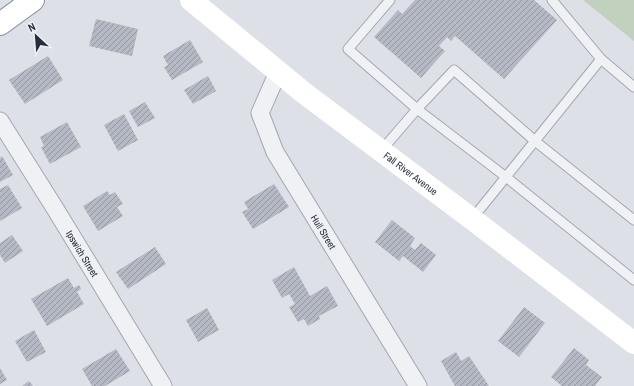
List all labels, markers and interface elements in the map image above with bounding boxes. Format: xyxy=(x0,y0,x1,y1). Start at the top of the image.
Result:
north arrow xyxy=(16,16,56,56)
text: N xyxy=(26,19,38,35)
street label: Fall River Avenue xyxy=(381,149,441,198)
street label: Hull Street xyxy=(308,212,340,252)
street label: Ipswich Street xyxy=(63,228,102,280)

